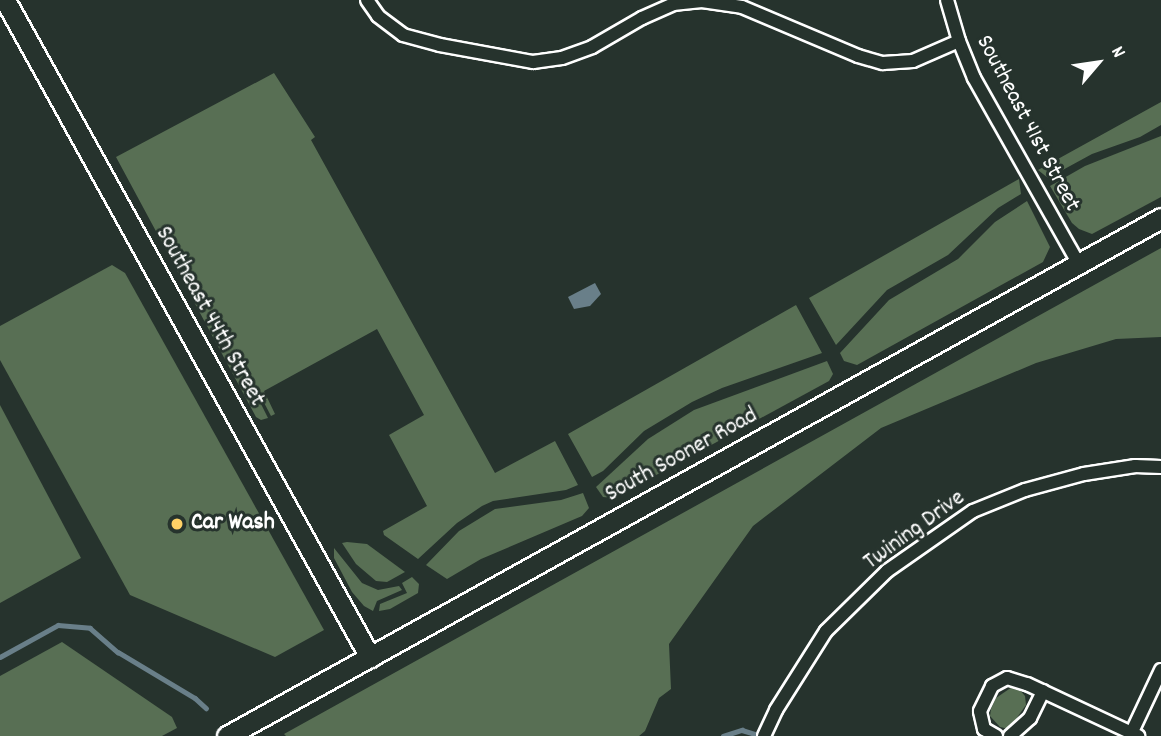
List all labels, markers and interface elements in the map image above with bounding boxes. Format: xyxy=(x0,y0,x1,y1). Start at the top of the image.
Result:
north arrow xyxy=(1063,28,1133,98)
street label: Southeast 41st Street xyxy=(968,31,1086,217)
text: N xyxy=(1103,42,1131,63)
street label: Southeast 44th Street xyxy=(148,222,270,412)
street label: South Sooner Road xyxy=(601,402,763,510)
street label: Twining Drive xyxy=(859,485,971,577)
place label: Car Wash xyxy=(191,510,275,538)
marker: Car Wash xyxy=(169,516,185,532)

